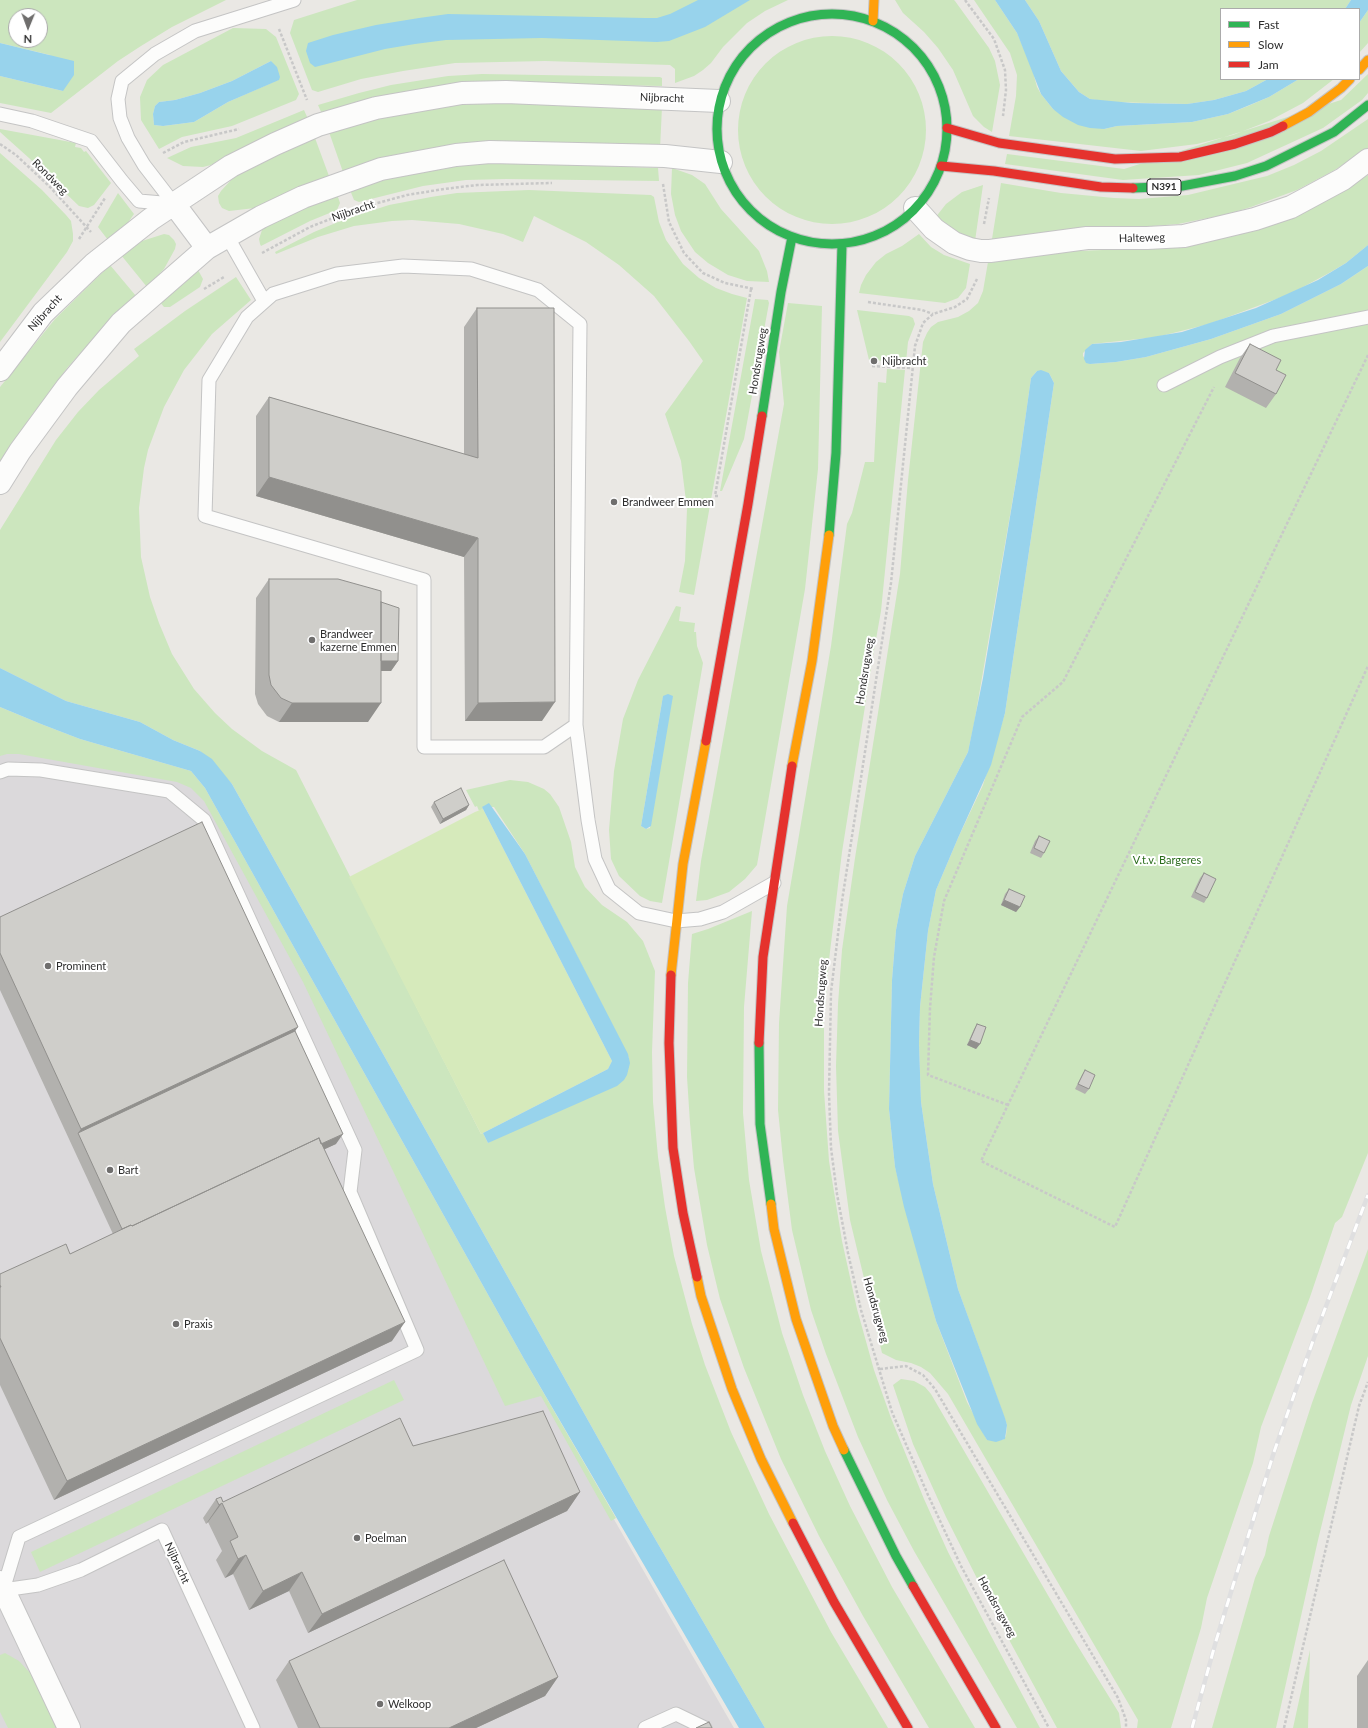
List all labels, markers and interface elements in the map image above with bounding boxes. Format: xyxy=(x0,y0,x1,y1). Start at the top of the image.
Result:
north arrow xyxy=(8,8,48,48)
legend xyxy=(1220,8,1360,80)
text: Fast xyxy=(1258,17,1279,32)
text: N xyxy=(23,33,32,46)
text: Slow xyxy=(1258,37,1283,52)
text: Jam xyxy=(1258,57,1279,72)
street label: Nijbracht xyxy=(640,91,684,105)
street label: Rondweg xyxy=(29,156,71,198)
road number: N391 xyxy=(1147,179,1181,195)
street label: Nijbracht xyxy=(330,198,376,224)
street label: Halteweg xyxy=(1119,231,1165,245)
street label: Nijbracht xyxy=(25,292,65,334)
street label: Hondsrugweg xyxy=(746,327,770,395)
place label: Nijbracht xyxy=(882,354,926,368)
marker: Nijbracht xyxy=(869,356,879,366)
place label: Brandweer Emmen xyxy=(622,495,714,509)
marker: Brandweer Emmen xyxy=(609,497,619,507)
place label: Brandweer kazerne Emmen xyxy=(320,627,397,653)
marker: Brandweer kazerne Emmen xyxy=(307,635,317,645)
street label: Hondsrugweg xyxy=(853,637,877,705)
park label: V.t.v. Bargeres xyxy=(1133,853,1201,867)
place label: Prominent xyxy=(56,959,106,973)
street label: Hondsrugweg xyxy=(812,959,830,1027)
marker: Prominent xyxy=(43,961,53,971)
place label: Bart xyxy=(118,1163,138,1177)
marker: Bart xyxy=(105,1165,115,1175)
street label: Hondsrugweg xyxy=(860,1276,892,1344)
place label: Praxis xyxy=(184,1317,213,1331)
marker: Praxis xyxy=(171,1319,181,1329)
place label: Poelman xyxy=(365,1531,407,1545)
marker: Poelman xyxy=(352,1533,362,1543)
street label: Nijbracht xyxy=(162,1540,192,1586)
street label: Hondsrugweg xyxy=(975,1574,1019,1640)
place label: Welkoop xyxy=(388,1697,431,1711)
marker: Welkoop xyxy=(375,1699,385,1709)

